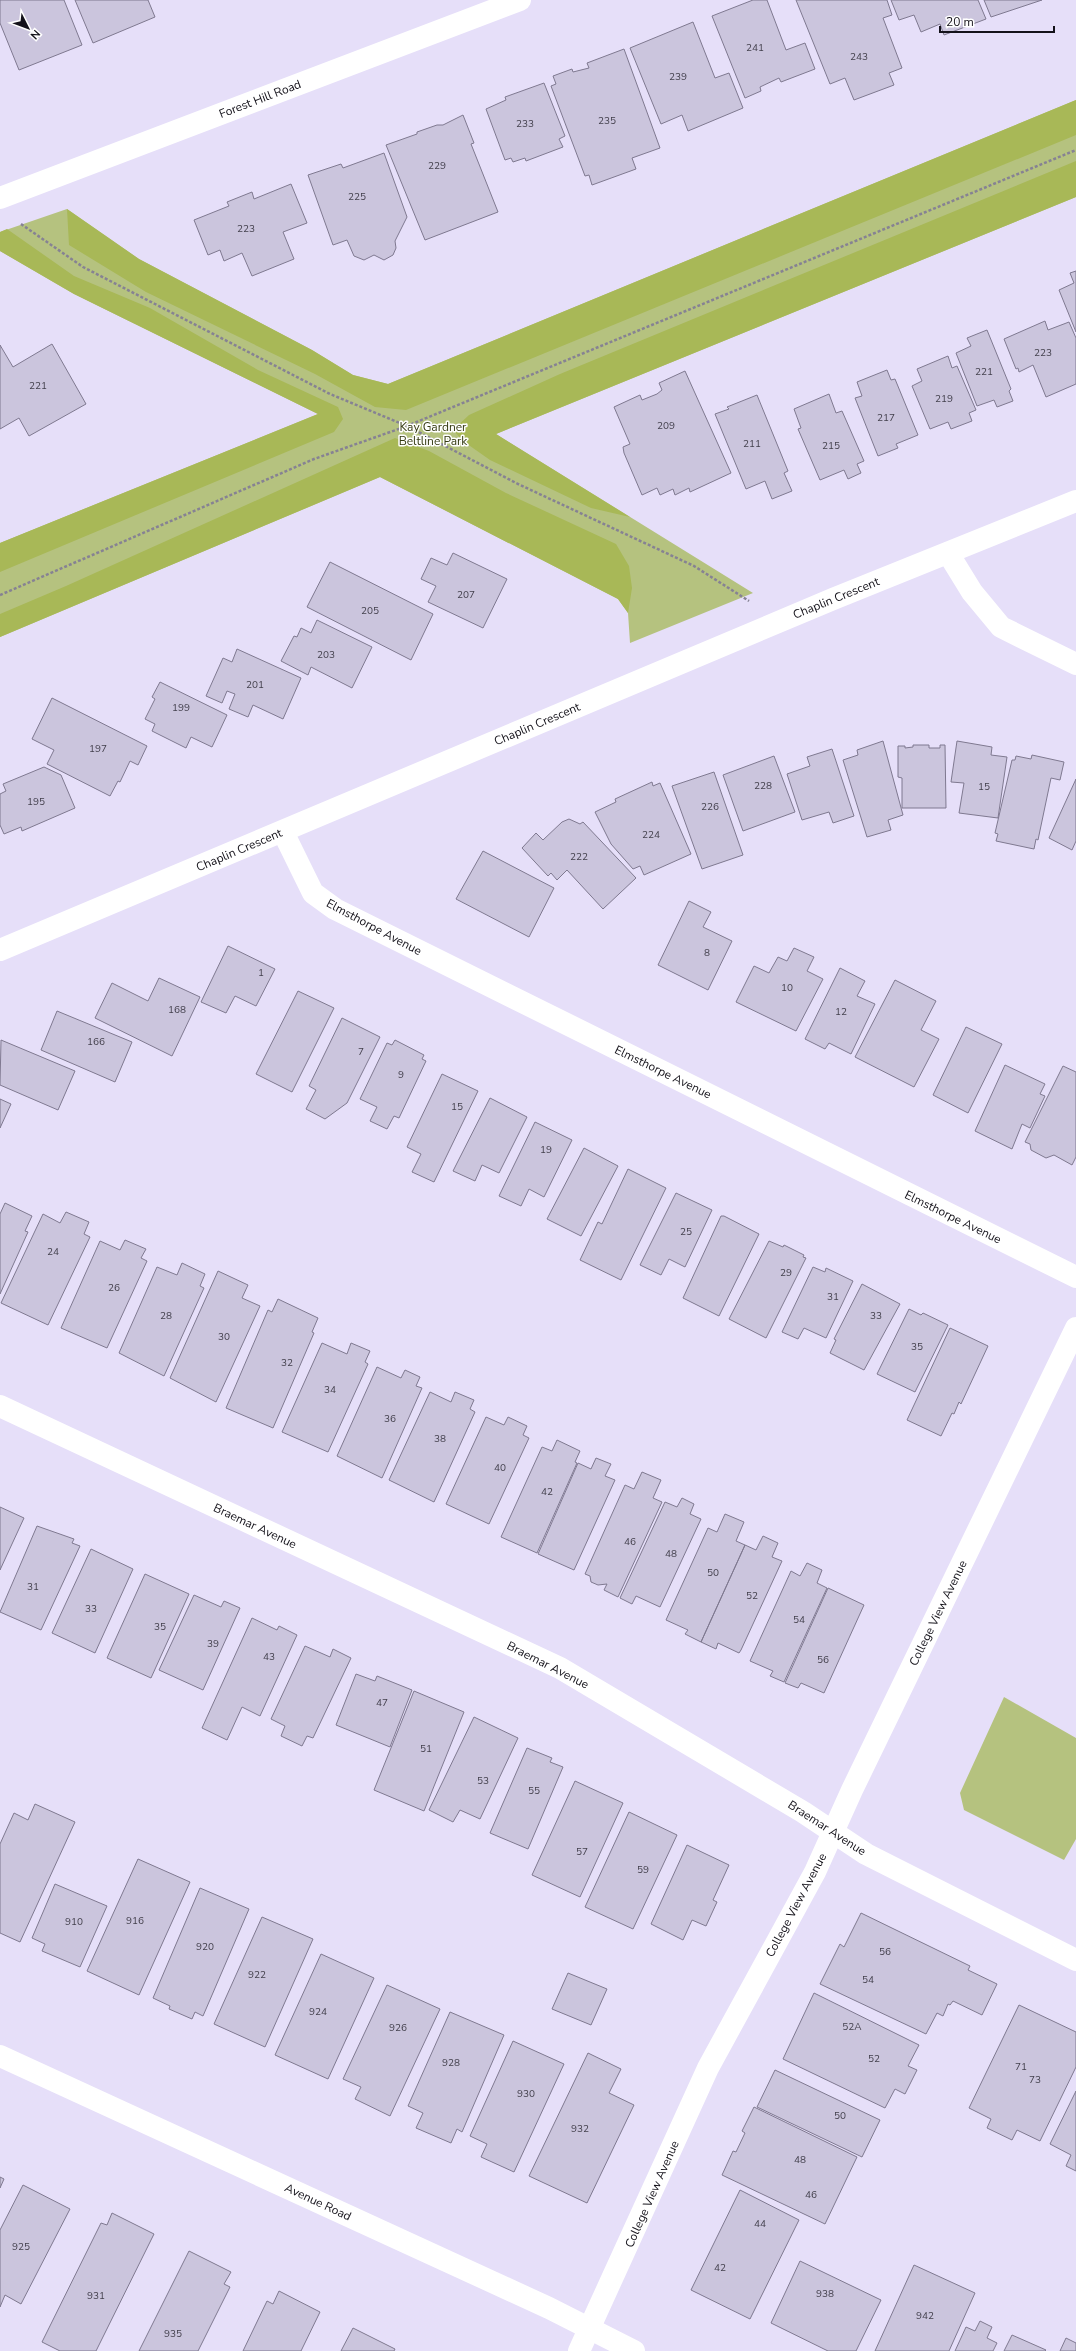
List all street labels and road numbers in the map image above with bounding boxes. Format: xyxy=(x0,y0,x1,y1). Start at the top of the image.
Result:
street label: Forest Hill Road xyxy=(217,76,303,122)
street label: Chaplin Crescent xyxy=(790,573,882,623)
street label: Chaplin Crescent xyxy=(492,698,583,749)
street label: Chaplin Crescent xyxy=(194,824,285,875)
street label: Elmsthorpe Avenue xyxy=(324,895,424,959)
street label: Elmsthorpe Avenue xyxy=(612,1042,714,1102)
street label: Elmsthorpe Avenue xyxy=(902,1187,1004,1247)
street label: Braemar Avenue xyxy=(211,1500,299,1552)
street label: College View Avenue xyxy=(905,1558,971,1668)
street label: Braemar Avenue xyxy=(504,1637,592,1693)
street label: Braemar Avenue xyxy=(785,1797,869,1859)
street label: College View Avenue xyxy=(762,1850,830,1960)
street label: College View Avenue xyxy=(621,2138,683,2250)
street label: Avenue Road xyxy=(282,2180,354,2224)

